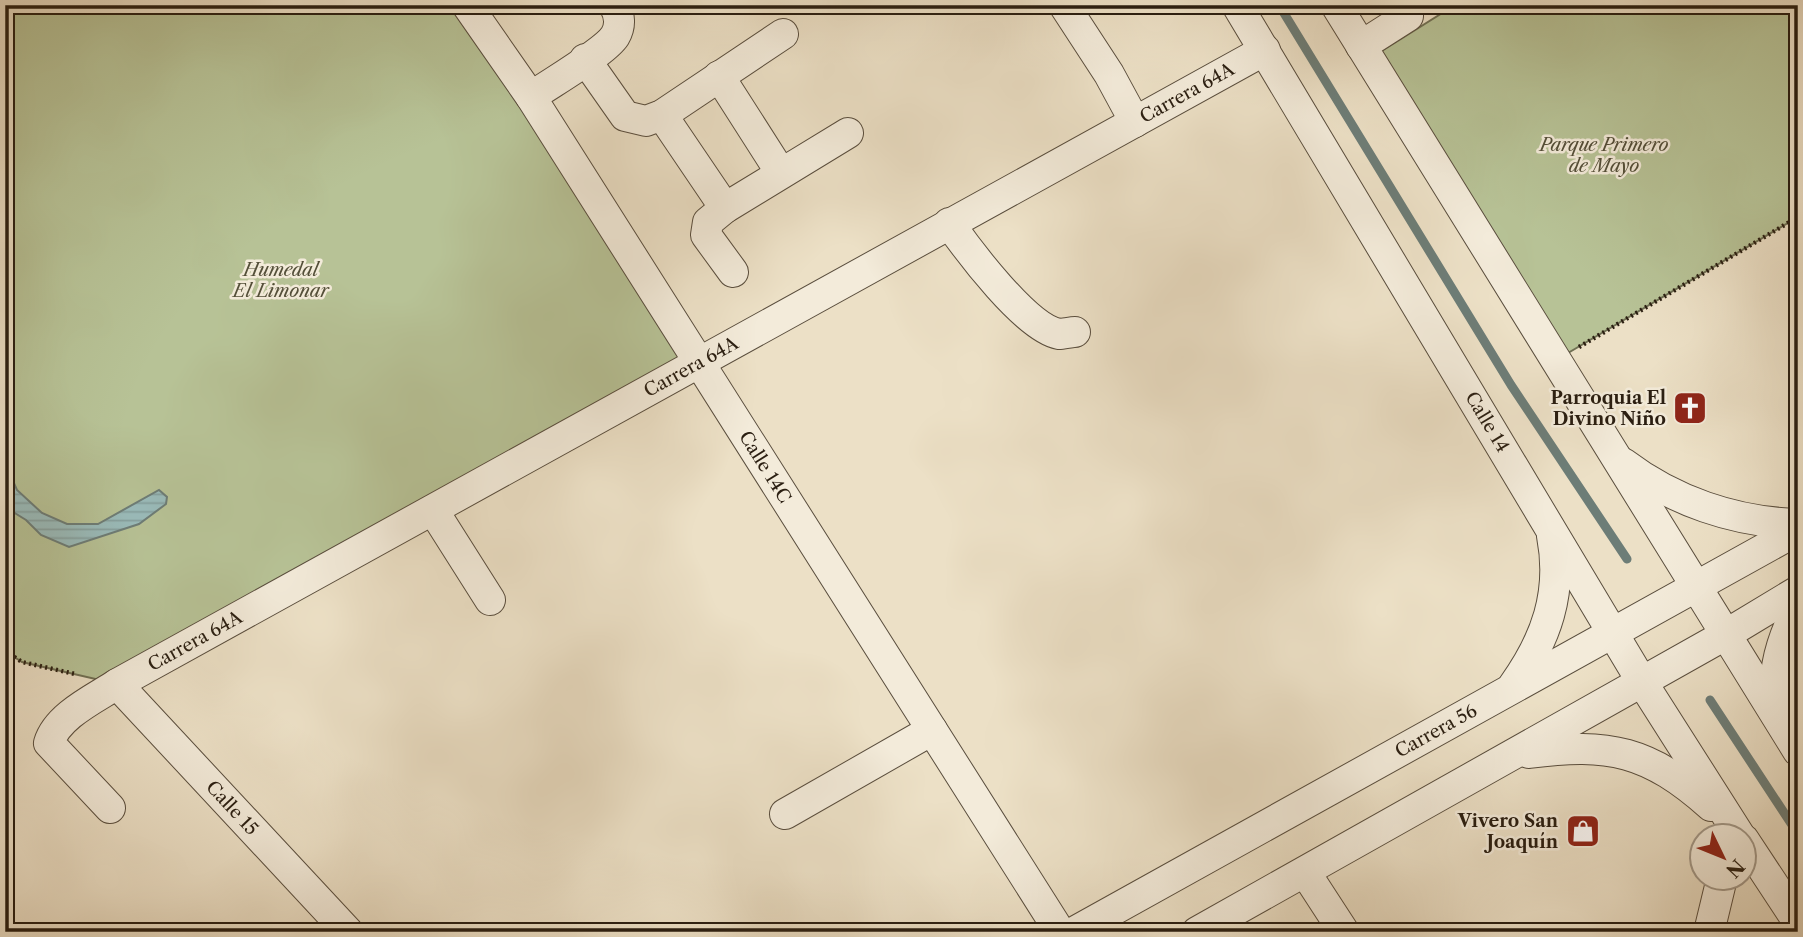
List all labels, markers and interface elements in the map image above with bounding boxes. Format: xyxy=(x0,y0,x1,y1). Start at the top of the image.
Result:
street label: Carrera 64A xyxy=(1136,58,1239,128)
park label: Parque Primero de Mayo xyxy=(1538,134,1668,177)
park label: Humedal El Limonar xyxy=(231,259,330,302)
street label: Carrera 64A xyxy=(640,332,743,402)
place label: Parroquia El Divino Niño xyxy=(1551,387,1666,430)
street label: Calle 14 xyxy=(1460,388,1514,456)
church icon: Parroquia El Divino Niño xyxy=(1671,389,1709,427)
street label: Calle 14C xyxy=(734,427,796,507)
street label: Carrera 64A xyxy=(144,606,247,676)
street label: Carrera 56 xyxy=(1391,699,1481,763)
street label: Calle 15 xyxy=(201,776,263,840)
place label: Vivero San Joaquín xyxy=(1457,810,1559,853)
shop icon: Vivero San Joaquín xyxy=(1564,812,1602,850)
north arrow xyxy=(1688,822,1758,892)
text: N xyxy=(1721,854,1749,882)

